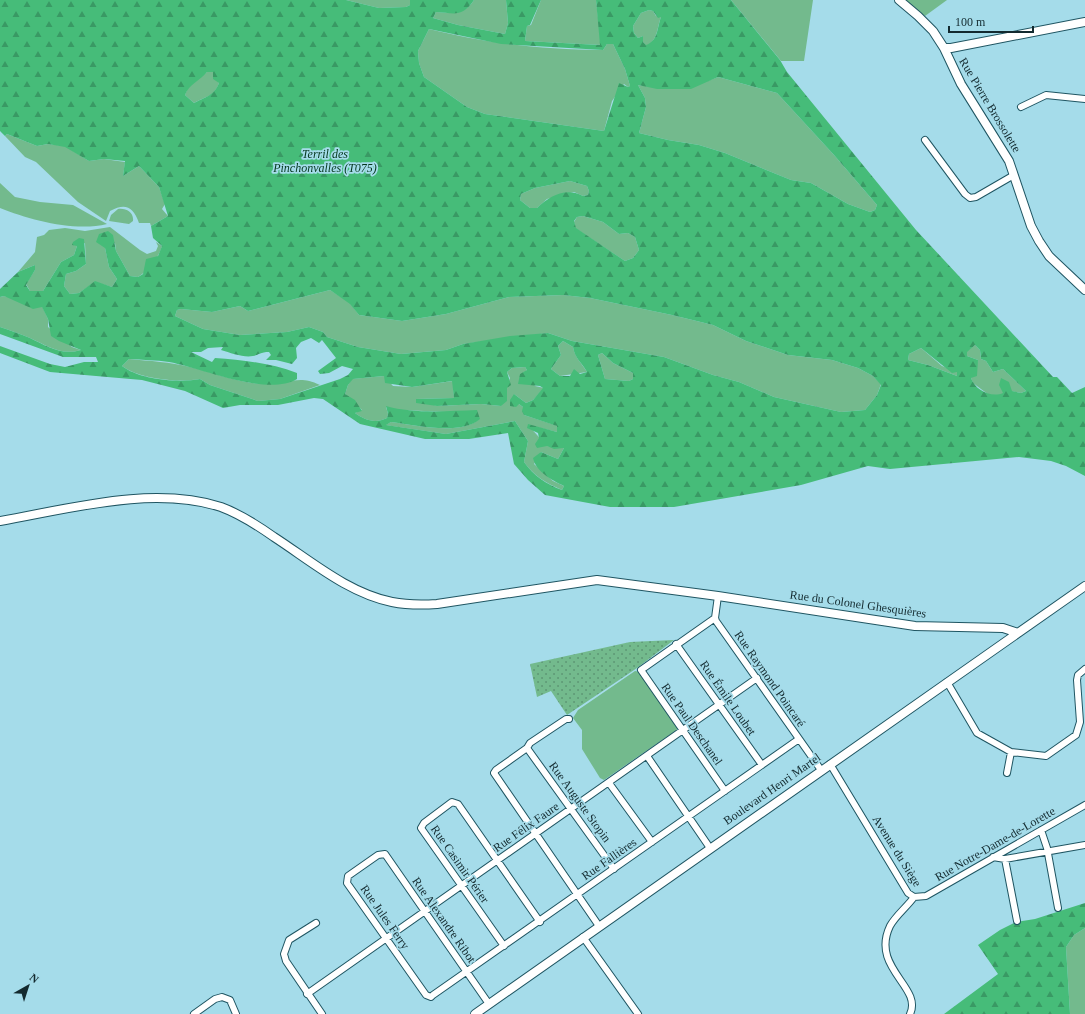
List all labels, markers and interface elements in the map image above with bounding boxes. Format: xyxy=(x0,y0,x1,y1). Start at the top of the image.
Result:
scale bar xyxy=(949,8,1033,34)
text: 100 m xyxy=(955,15,986,29)
street label: Rue Pierre Brossolette xyxy=(956,55,1024,155)
park label: Terril des Pinchonvalles (T075) xyxy=(272,147,377,175)
street label: Rue du Colonel Ghesquières xyxy=(789,587,927,621)
street label: Rue Raymond Poincaré xyxy=(732,628,808,730)
street label: Rue Émile Loubet xyxy=(697,658,759,739)
street label: Rue Paul Deschanel xyxy=(659,680,726,768)
street label: Boulevard Henri Martel xyxy=(721,750,824,828)
street label: Rue Auguste Stopin xyxy=(546,759,614,845)
street label: Rue Félix Faure xyxy=(490,799,562,855)
street label: Rue Notre-Dame-de-Lorette xyxy=(932,804,1058,884)
street label: Avenue du Siège xyxy=(870,813,924,889)
street label: Rue Casimir Périer xyxy=(428,822,492,906)
street label: Rue Fallières xyxy=(579,835,639,883)
street label: Rue Alexandre Ribot xyxy=(409,874,479,966)
street label: Rue Jules Ferry xyxy=(358,882,412,952)
north arrow xyxy=(8,966,48,1006)
text: N xyxy=(27,971,41,985)

